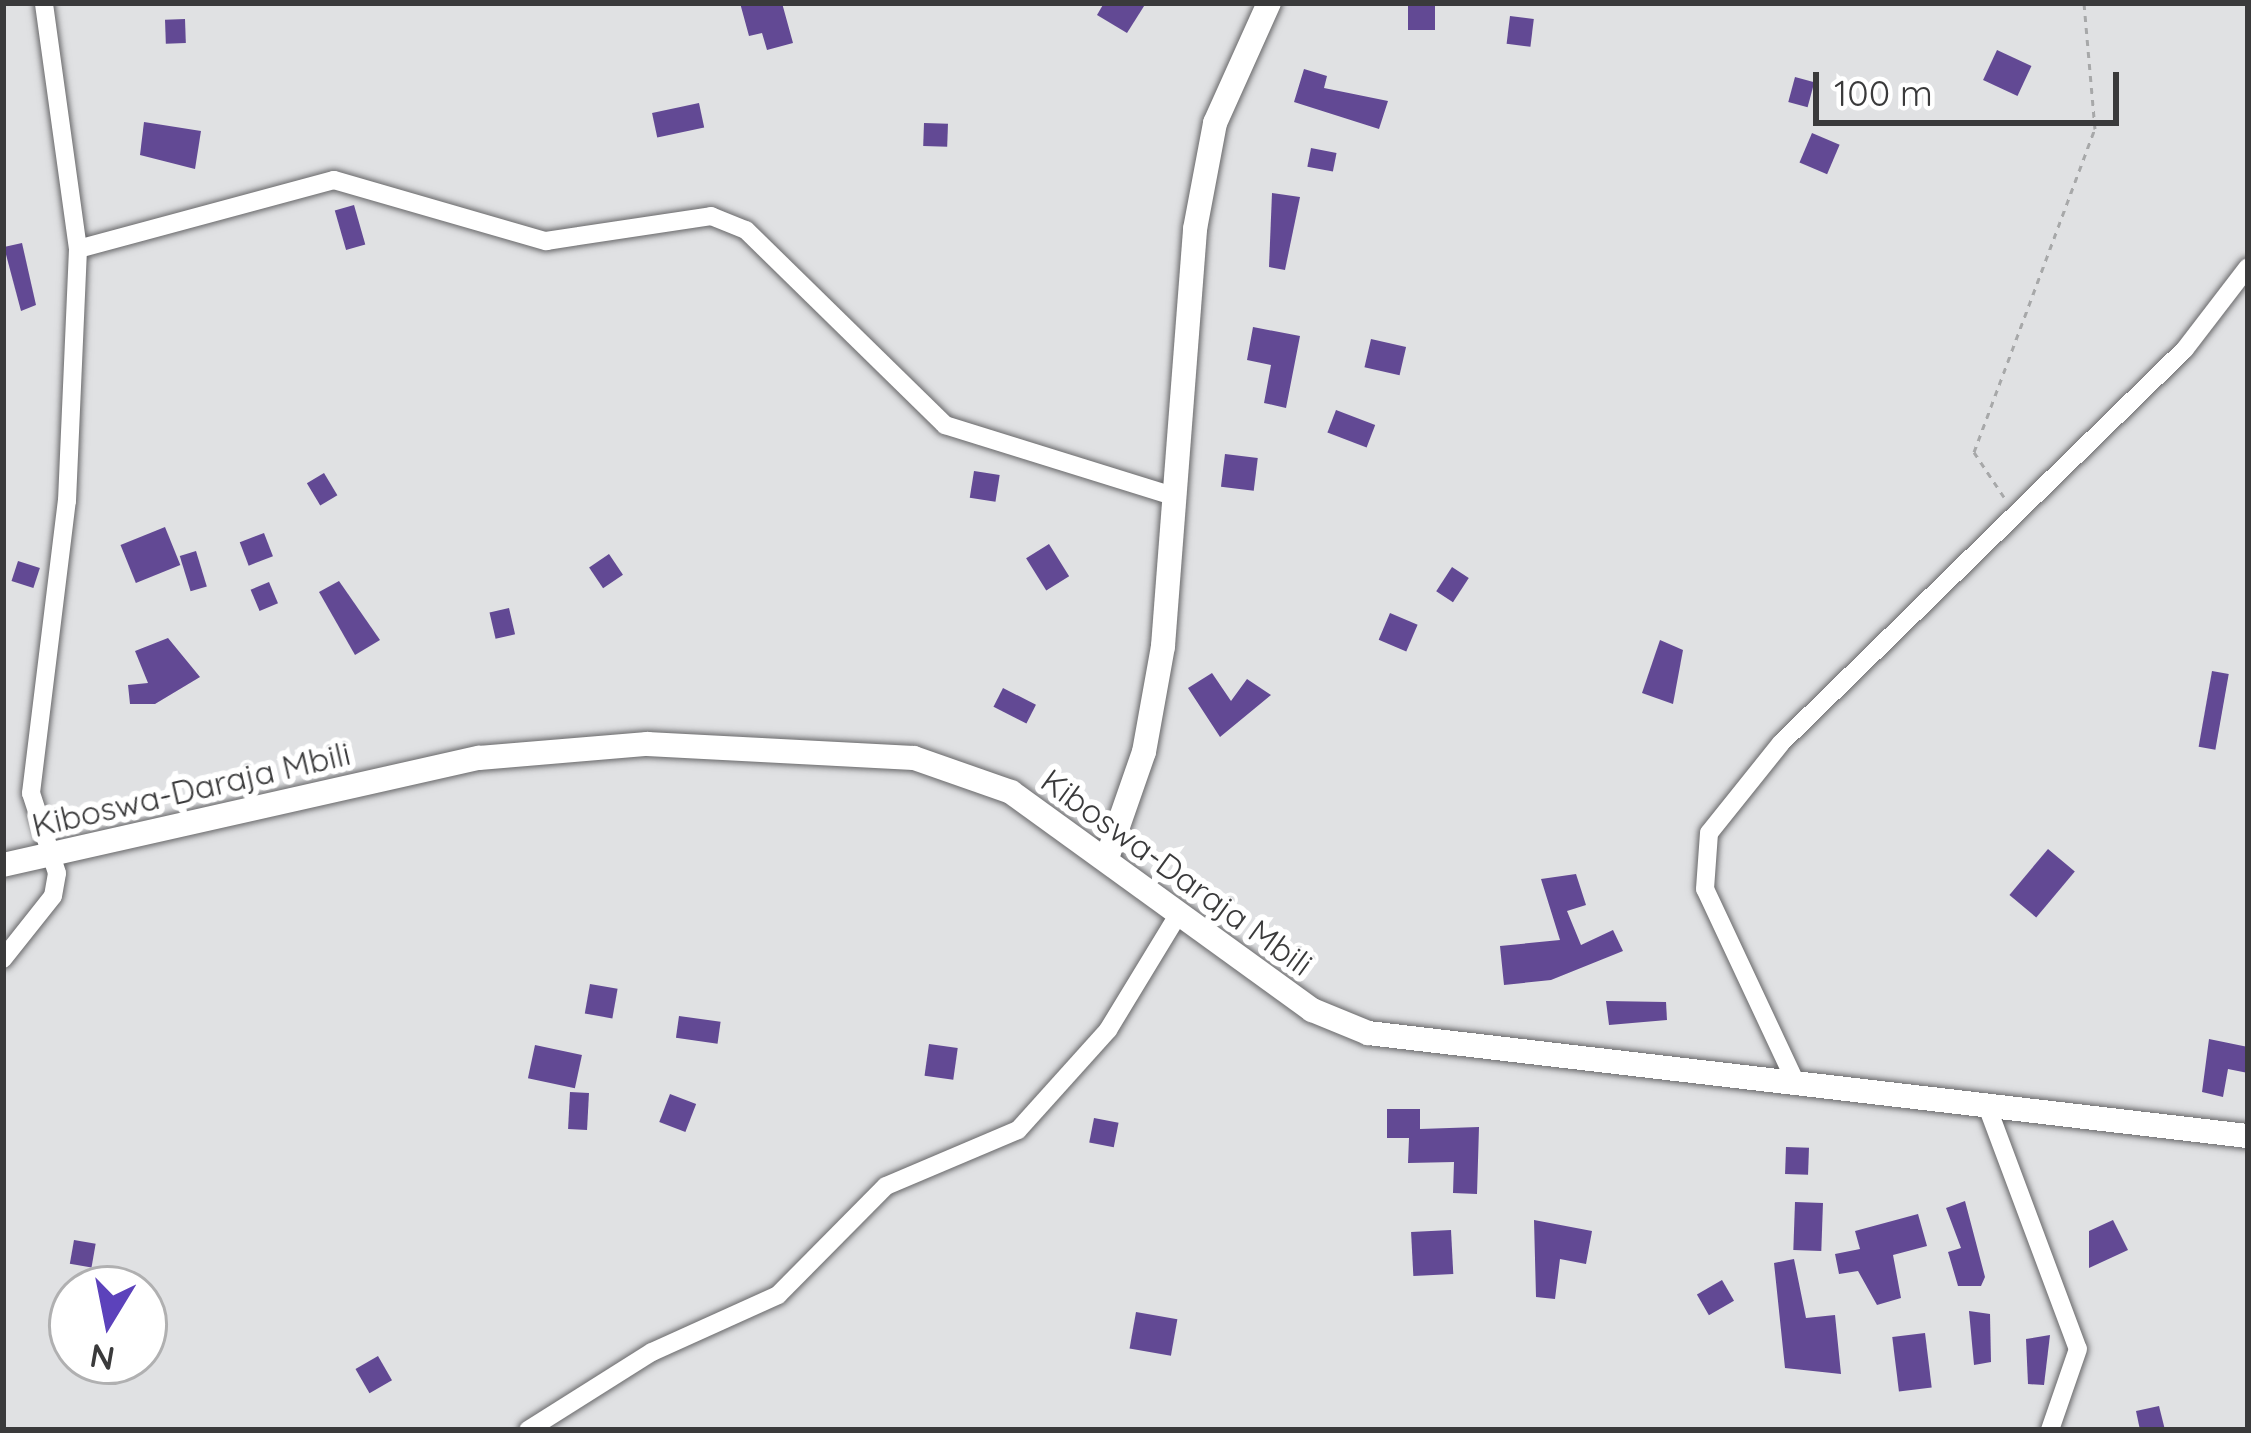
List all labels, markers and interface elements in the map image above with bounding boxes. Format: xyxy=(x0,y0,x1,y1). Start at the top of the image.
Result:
scale bar xyxy=(1819,48,2125,122)
text: 100 m xyxy=(1834,70,1933,115)
street label: Kiboswa-Daraja Mbili xyxy=(28,733,354,845)
street label: Kiboswa-Daraja Mbili xyxy=(1034,760,1320,984)
north arrow xyxy=(48,1265,168,1385)
text: N xyxy=(87,1336,118,1380)

